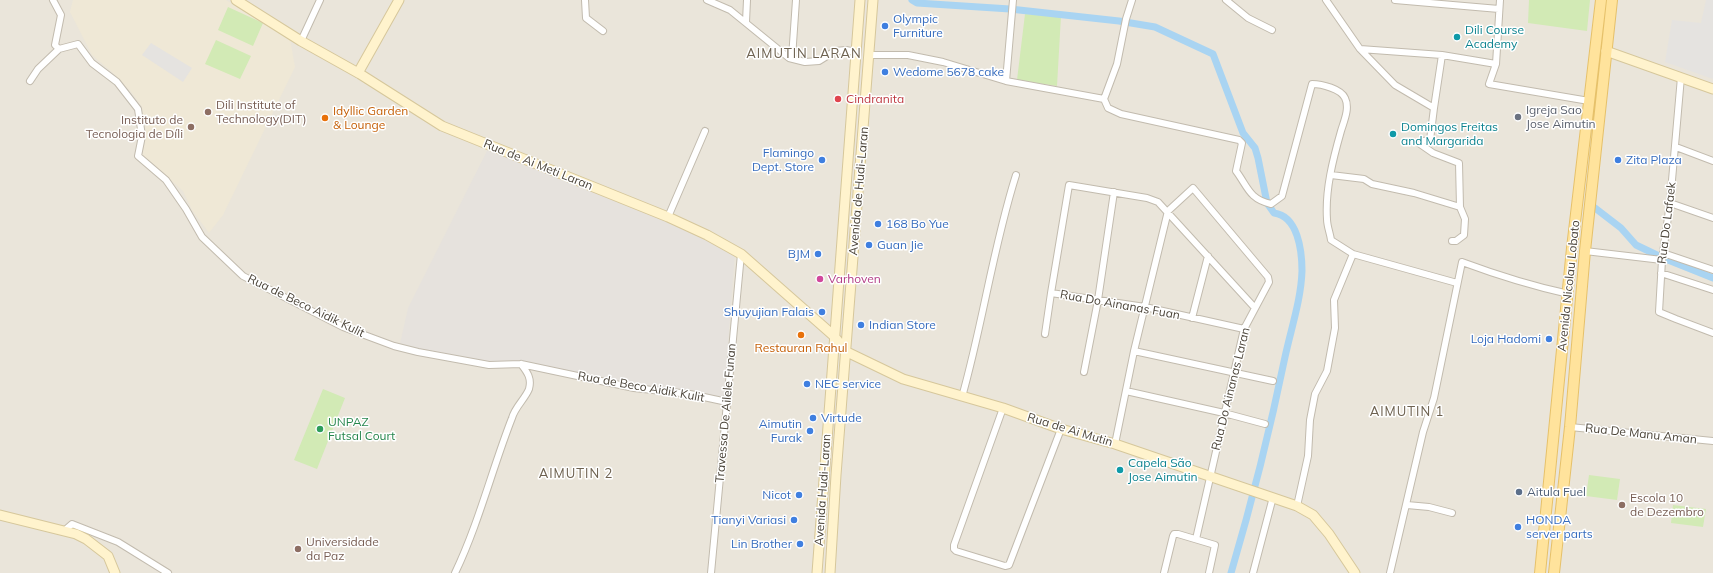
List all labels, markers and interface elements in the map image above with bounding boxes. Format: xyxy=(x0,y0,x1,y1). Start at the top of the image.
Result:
place label: Olympic Furniture xyxy=(893,12,943,40)
marker: Olympic Furniture xyxy=(880,21,890,31)
place label: Dili Course Academy xyxy=(1465,23,1524,51)
marker: Dili Course Academy xyxy=(1452,32,1462,42)
district label: AIMUTIN LARAN xyxy=(746,46,862,62)
place label: Wedome 5678 cake xyxy=(893,65,1004,79)
marker: Wedome 5678 cake xyxy=(880,67,890,77)
place label: Cindranita xyxy=(846,92,904,106)
marker: Cindranita xyxy=(833,94,843,104)
place label: Dili Institute of Technology(DIT) xyxy=(216,98,306,126)
place label: Igreja Sao Jose Aimutin xyxy=(1526,103,1596,131)
place label: Idyllic Garden & Lounge xyxy=(333,104,408,132)
marker: Dili Institute of Technology(DIT) xyxy=(203,107,213,117)
marker: Igreja Sao Jose Aimutin xyxy=(1513,112,1523,122)
place label: Instituto de Tecnologia de Díli xyxy=(86,113,183,141)
marker: Idyllic Garden & Lounge xyxy=(320,113,330,123)
place label: Domingos Freitas and Margarida xyxy=(1401,120,1498,148)
marker: Instituto de Tecnologia de Díli xyxy=(186,122,196,132)
street label: Avenida de Hudi-Laran xyxy=(846,126,872,256)
marker: Domingos Freitas and Margarida xyxy=(1388,129,1398,139)
street label: Rua de Ai Meti Laran xyxy=(481,137,595,193)
place label: Flamingo Dept. Store xyxy=(752,146,814,174)
place label: Zita Plaza xyxy=(1626,153,1682,167)
marker: Flamingo Dept. Store xyxy=(817,155,827,165)
marker: Zita Plaza xyxy=(1613,155,1623,165)
street label: Rua Do Lafaek xyxy=(1655,181,1679,265)
place label: 168 Bo Yue xyxy=(886,217,949,231)
marker: 168 Bo Yue xyxy=(873,219,883,229)
street label: Avenida Nicolau Lobato xyxy=(1555,220,1583,352)
place label: Guan Jie xyxy=(877,238,923,252)
marker: Guan Jie xyxy=(864,240,874,250)
place label: BJM xyxy=(788,247,810,261)
marker: BJM xyxy=(813,249,823,259)
street label: Rua de Beco Aidik Kulit xyxy=(245,271,367,341)
place label: Varhoven xyxy=(828,272,881,286)
marker: Varhoven xyxy=(815,274,825,284)
street label: Rua Do Ainanas Fuan xyxy=(1059,287,1181,323)
place label: Shuyujian Falais xyxy=(724,305,814,319)
marker: Shuyujian Falais xyxy=(817,307,827,317)
place label: Indian Store xyxy=(869,318,936,332)
marker: Indian Store xyxy=(856,320,866,330)
street label: Rua Do Ainanas Laran xyxy=(1209,326,1253,452)
marker: Restauran Rahul xyxy=(796,330,806,340)
place label: Loja Hadomi xyxy=(1471,332,1541,346)
marker: Loja Hadomi xyxy=(1544,334,1554,344)
place label: Restauran Rahul xyxy=(755,341,847,355)
street label: Travessa De Ailele Funan xyxy=(713,343,739,483)
street label: Rua de Beco Aidik Kulit xyxy=(577,369,705,405)
place label: NEC service xyxy=(815,377,881,391)
marker: NEC service xyxy=(802,379,812,389)
district label: AIMUTIN 1 xyxy=(1370,404,1444,420)
street label: Rua de Ai Mutin xyxy=(1026,410,1114,450)
place label: Virtude xyxy=(821,411,862,425)
marker: Virtude xyxy=(808,413,818,423)
place label: UNPAZ Futsal Court xyxy=(328,415,395,443)
place label: Aimutin Furak xyxy=(759,417,802,445)
street label: Rua De Manu Aman xyxy=(1584,421,1698,447)
marker: UNPAZ Futsal Court xyxy=(315,424,325,434)
marker: Aimutin Furak xyxy=(805,426,815,436)
street label: Avenida Hudi-Laran xyxy=(812,433,834,547)
place label: Capela São Jose Aimutin xyxy=(1128,456,1198,484)
marker: Capela São Jose Aimutin xyxy=(1115,465,1125,475)
district label: AIMUTIN 2 xyxy=(539,466,613,482)
place label: Aitula Fuel xyxy=(1527,485,1586,499)
marker: Aitula Fuel xyxy=(1514,487,1524,497)
place label: Nicot xyxy=(762,488,791,502)
marker: Nicot xyxy=(794,490,804,500)
place label: Escola 10 de Dezembro xyxy=(1630,491,1704,519)
marker: Escola 10 de Dezembro xyxy=(1617,500,1627,510)
place label: Tianyi Variasi xyxy=(711,513,786,527)
place label: HONDA server parts xyxy=(1526,513,1593,541)
marker: Tianyi Variasi xyxy=(789,515,799,525)
marker: HONDA server parts xyxy=(1513,522,1523,532)
place label: Universidade da Paz xyxy=(306,535,379,563)
place label: Lin Brother xyxy=(731,537,792,551)
marker: Lin Brother xyxy=(795,539,805,549)
marker: Universidade da Paz xyxy=(293,544,303,554)

